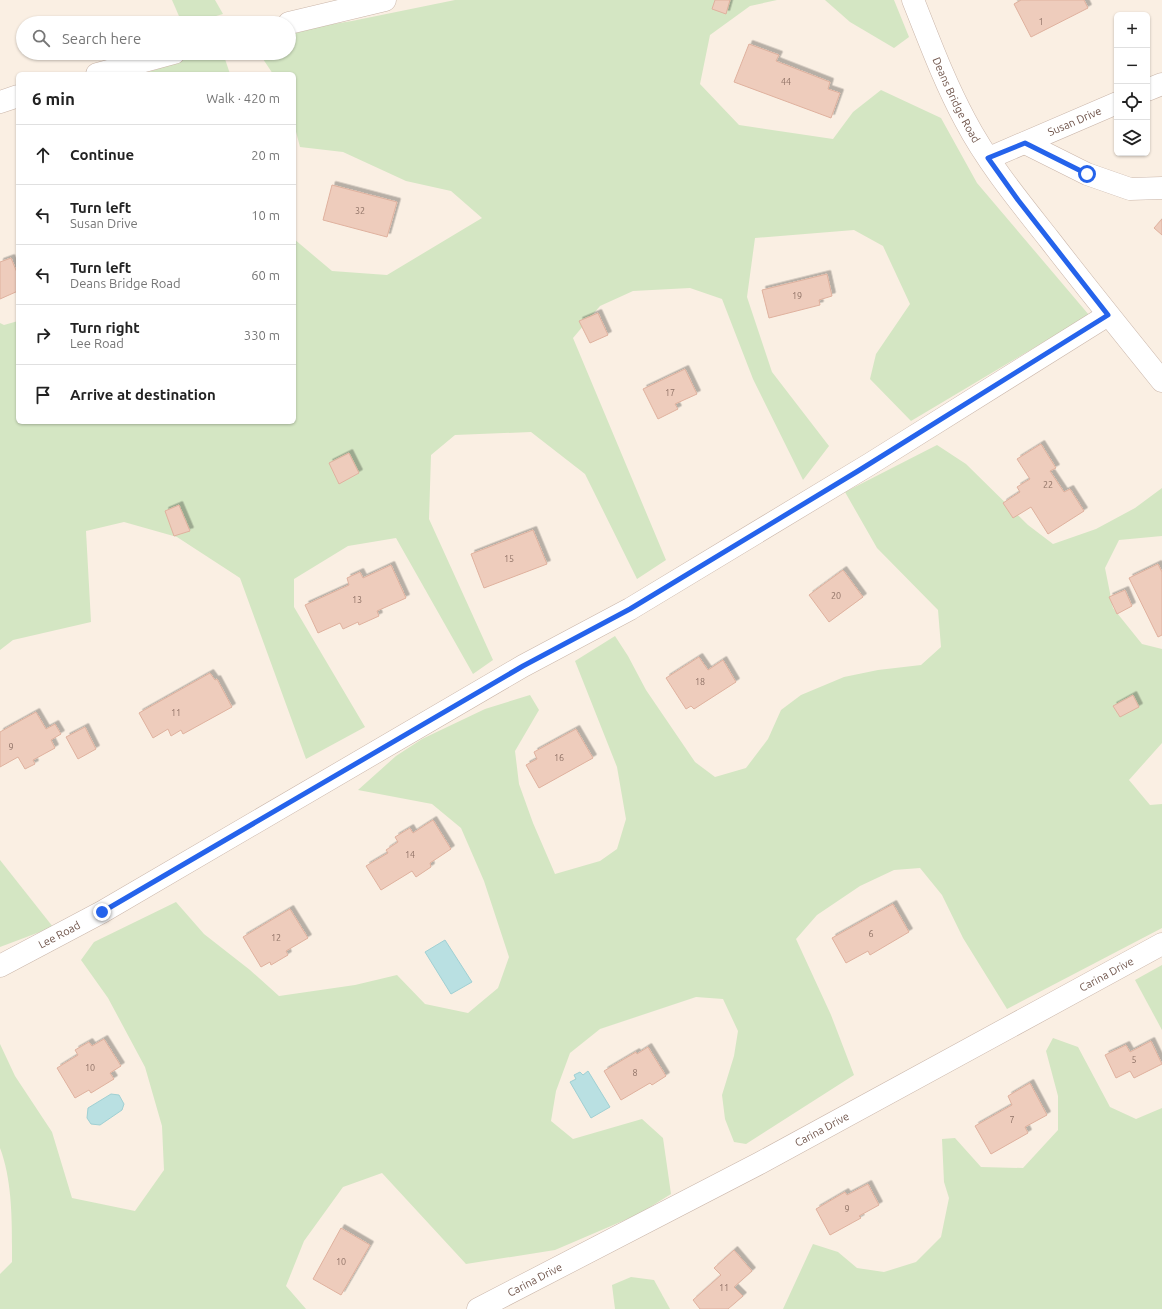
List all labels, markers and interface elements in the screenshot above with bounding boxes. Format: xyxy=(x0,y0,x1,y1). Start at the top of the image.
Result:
map controls xyxy=(1114,12,1150,156)
button: + xyxy=(1114,12,1150,48)
search box xyxy=(16,16,296,60)
house number: 1 xyxy=(1038,17,1044,27)
icon: search xyxy=(30,27,52,49)
text: Search here xyxy=(62,30,141,47)
button: − xyxy=(1114,48,1150,84)
street label: Deans Bridge Road xyxy=(930,55,982,145)
house number: 44 xyxy=(781,77,791,87)
button: locate xyxy=(1114,84,1150,120)
text: 6 min xyxy=(32,89,75,108)
text: Walk · 420 m xyxy=(206,91,280,105)
street label: Susan Drive xyxy=(1046,104,1103,138)
button: layers xyxy=(1114,120,1150,156)
icon: ahead xyxy=(32,144,54,166)
text: Continue xyxy=(70,146,134,163)
text: 20 m xyxy=(251,148,280,162)
route start xyxy=(1078,165,1096,183)
text: Turn left xyxy=(70,199,131,216)
icon: left xyxy=(32,204,54,226)
house number: 32 xyxy=(355,206,365,216)
text: 10 m xyxy=(251,208,280,222)
text: Susan Drive xyxy=(70,216,138,230)
text: Turn left xyxy=(70,259,131,276)
icon: left xyxy=(32,264,54,286)
text: 60 m xyxy=(251,268,280,282)
text: Deans Bridge Road xyxy=(70,276,181,290)
house number: 19 xyxy=(792,291,802,301)
text: Turn right xyxy=(70,319,140,336)
icon: right xyxy=(32,324,54,346)
text: 330 m xyxy=(244,328,280,342)
text: Lee Road xyxy=(70,336,124,350)
icon: arrive xyxy=(32,384,54,406)
text: Arrive at destination xyxy=(70,386,216,403)
house number: 17 xyxy=(665,388,675,398)
house number: 22 xyxy=(1043,480,1053,490)
house number: 15 xyxy=(504,554,514,564)
house number: 20 xyxy=(831,591,841,601)
house number: 13 xyxy=(352,595,362,605)
house number: 18 xyxy=(695,677,705,687)
house number: 11 xyxy=(171,708,181,718)
house number: 9 xyxy=(8,742,14,752)
house number: 16 xyxy=(554,753,564,763)
house number: 14 xyxy=(405,850,415,860)
route end xyxy=(93,903,111,921)
street label: Lee Road xyxy=(36,919,82,951)
house number: 6 xyxy=(868,929,874,939)
house number: 12 xyxy=(271,933,281,943)
street label: Carina Drive xyxy=(1077,955,1136,994)
house number: 5 xyxy=(1131,1055,1137,1065)
house number: 10 xyxy=(85,1063,95,1073)
house number: 8 xyxy=(632,1068,638,1078)
street label: Carina Drive xyxy=(793,1110,851,1149)
house number: 7 xyxy=(1009,1115,1015,1125)
house number: 9 xyxy=(844,1204,850,1214)
house number: 10 xyxy=(336,1257,346,1267)
street label: Carina Drive xyxy=(506,1261,564,1299)
house number: 11 xyxy=(719,1283,729,1293)

